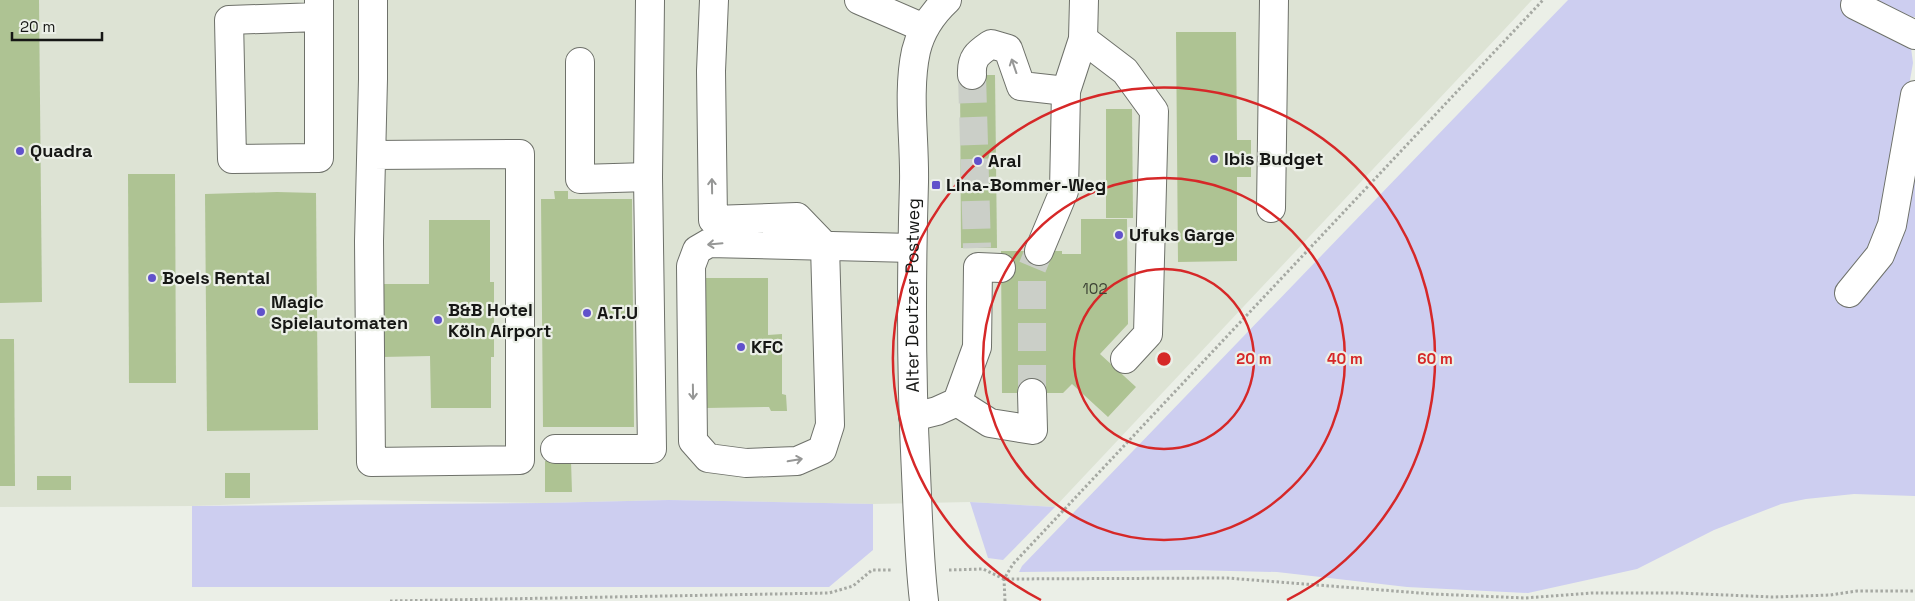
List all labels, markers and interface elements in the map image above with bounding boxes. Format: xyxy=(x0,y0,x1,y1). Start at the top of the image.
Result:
scale bar xyxy=(12,10,102,42)
text: 20 m xyxy=(20,17,55,36)
one-way arrow xyxy=(1009,59,1018,75)
place label: Quadra xyxy=(30,139,93,162)
marker: Quadra xyxy=(14,145,26,157)
place label: Ibis Budget xyxy=(1224,147,1323,170)
place label: Aral xyxy=(988,149,1022,172)
marker: Ibis Budget xyxy=(1208,153,1220,165)
marker: Aral xyxy=(972,155,984,167)
place label: Lina-Bommer-Weg xyxy=(946,173,1106,196)
one-way arrow xyxy=(708,178,717,194)
marker: Lina-Bommer-Weg xyxy=(930,179,942,191)
street label: Alter Deutzer Postweg xyxy=(900,198,925,393)
place label: Ufuks Garge xyxy=(1129,223,1235,246)
marker: Ufuks Garge xyxy=(1113,229,1125,241)
one-way arrow xyxy=(707,239,723,249)
place label: Boels Rental xyxy=(162,266,270,289)
marker: Boels Rental xyxy=(146,272,158,284)
house number: 102 xyxy=(1083,279,1107,298)
place label: Magic Spielautomaten xyxy=(271,290,408,334)
place label: B&B Hotel Köln Airport xyxy=(448,298,551,342)
place label: A.T.U xyxy=(597,301,638,324)
marker: Magic Spielautomaten xyxy=(255,306,267,318)
marker: A.T.U xyxy=(581,307,593,319)
marker: B&B Hotel Köln Airport xyxy=(432,314,444,326)
place label: KFC xyxy=(751,335,783,358)
marker: KFC xyxy=(735,341,747,353)
text: 20 m xyxy=(1236,349,1272,368)
text: 40 m xyxy=(1327,349,1363,368)
text: 60 m xyxy=(1417,349,1453,368)
centre of rings xyxy=(1155,350,1173,368)
one-way arrow xyxy=(688,383,698,399)
one-way arrow xyxy=(786,454,802,464)

